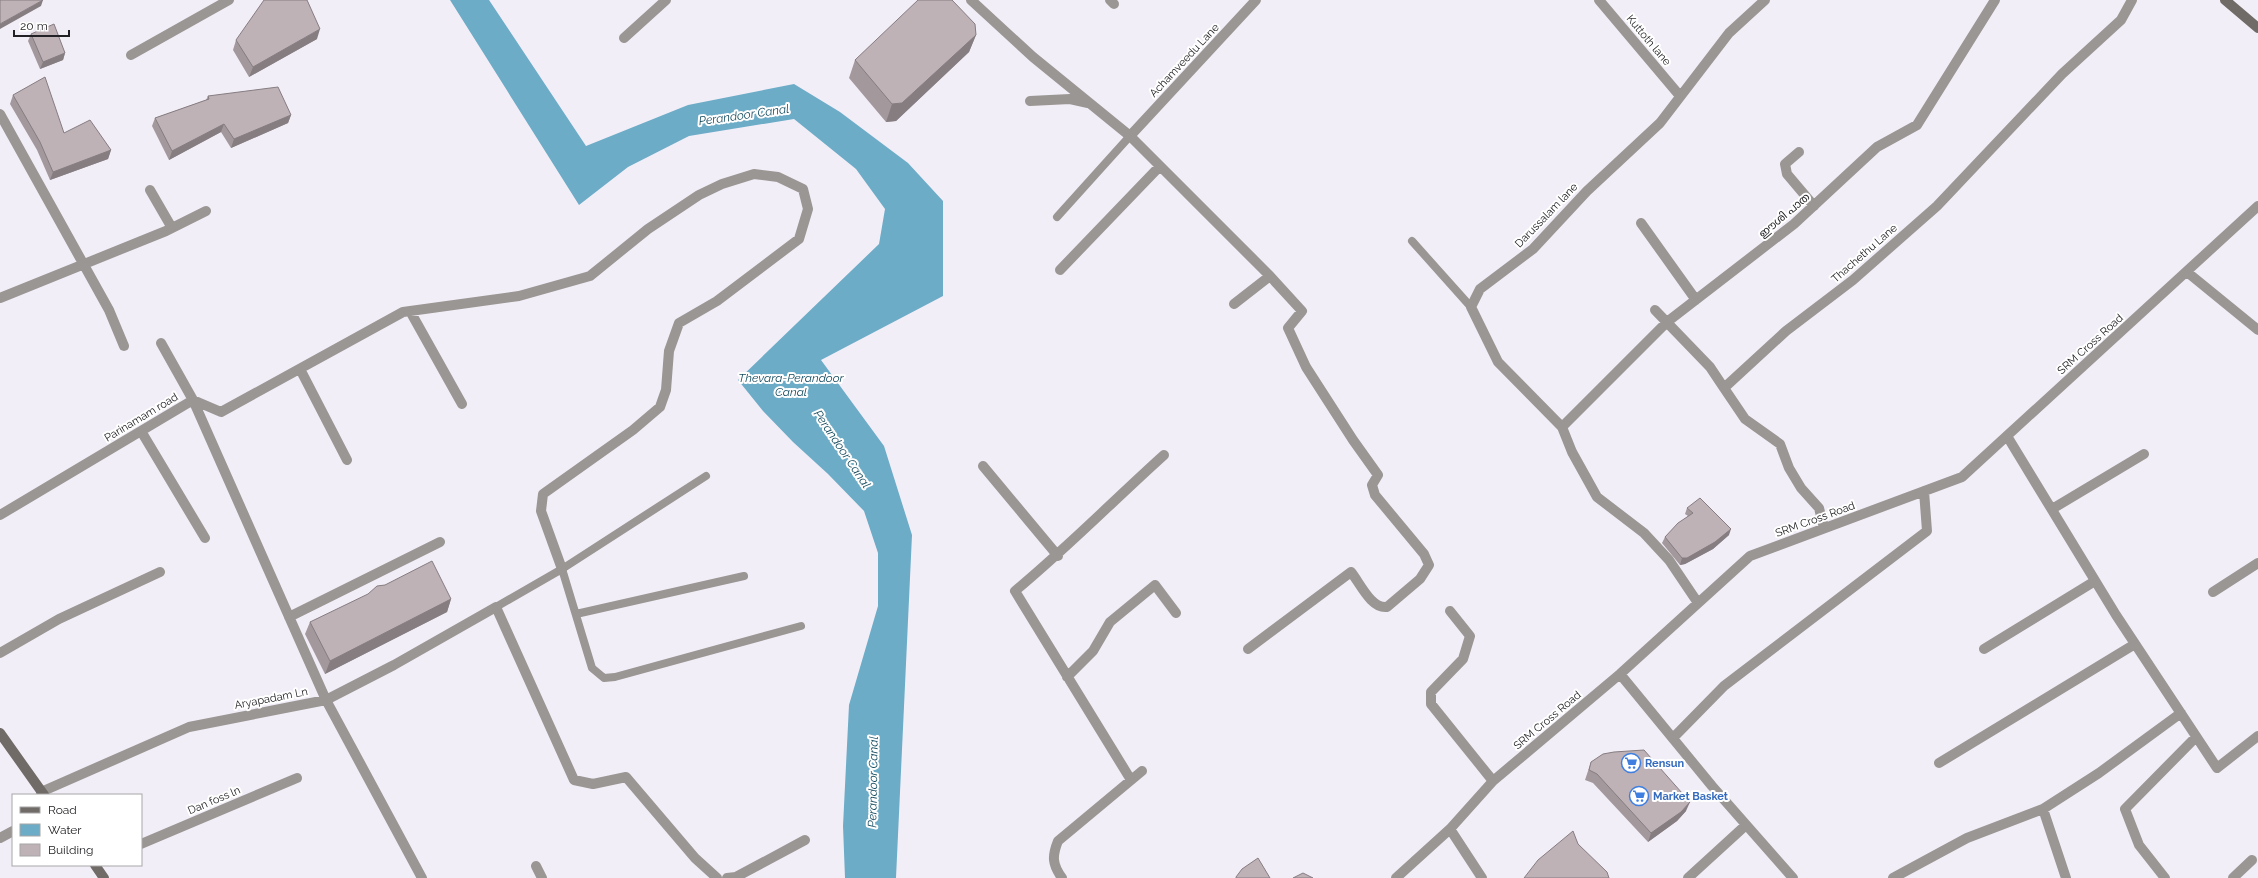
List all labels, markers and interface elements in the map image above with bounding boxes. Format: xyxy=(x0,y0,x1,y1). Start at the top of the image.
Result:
scale bar xyxy=(14,12,69,38)
street label: Kuttoth lane xyxy=(1624,12,1674,69)
text: 20 m xyxy=(20,19,48,33)
street label: Achamveedu Lane xyxy=(1147,21,1222,100)
water label: Perandoor Canal xyxy=(698,102,790,128)
street label: Darussalam lane xyxy=(1512,180,1581,250)
street label: ഈശി പാത xyxy=(1756,190,1812,240)
street label: Thachethu Lane xyxy=(1829,221,1900,285)
street label: SRM Cross Road xyxy=(2055,311,2126,377)
water label: Thevara-Perandoor Canal xyxy=(738,371,845,399)
street label: Parinamam road xyxy=(102,390,181,445)
water label: Perandoor Canal xyxy=(811,407,873,491)
street label: SRM Cross Road xyxy=(1774,499,1857,540)
street label: Aryapadam Ln xyxy=(233,685,309,712)
street label: SRM Cross Road xyxy=(1511,688,1584,752)
water label: Perandoor Canal xyxy=(865,736,881,828)
supermarket icon: Rensun xyxy=(1620,752,1642,774)
place label: Rensun xyxy=(1645,757,1685,770)
street label: Dan foss ln xyxy=(186,784,242,817)
supermarket icon: Market Basket xyxy=(1628,785,1650,807)
place label: Market Basket xyxy=(1653,790,1729,803)
legend xyxy=(12,794,142,866)
text: Road xyxy=(48,803,77,817)
text: Water xyxy=(48,823,82,837)
text: Building xyxy=(48,843,94,857)

